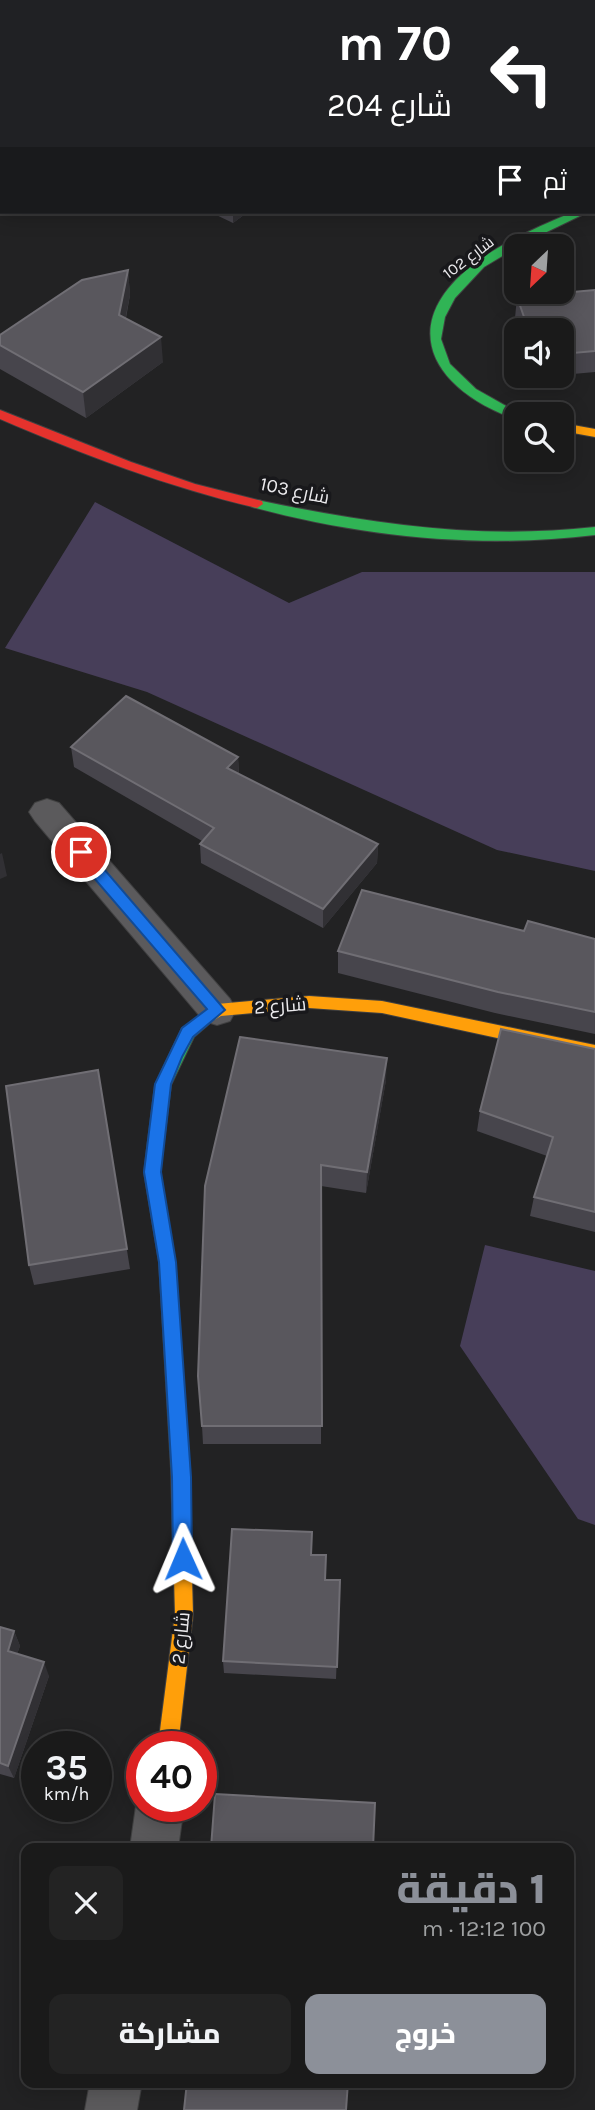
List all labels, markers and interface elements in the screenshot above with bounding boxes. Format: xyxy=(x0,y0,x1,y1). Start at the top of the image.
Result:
text: 70 m xyxy=(338,15,452,72)
icon: left xyxy=(476,28,567,119)
text: شارع 204 xyxy=(327,87,452,124)
icon: arrive xyxy=(491,161,529,199)
text: ثم xyxy=(543,166,567,197)
street label: شارع 102 xyxy=(439,232,499,284)
north arrow xyxy=(504,234,574,304)
map controls xyxy=(504,234,574,472)
button: sound xyxy=(504,318,574,388)
button: search xyxy=(504,402,574,472)
street label: شارع 103 xyxy=(258,473,331,511)
pin xyxy=(51,822,111,882)
icon: arrive xyxy=(62,833,100,871)
street label: شارع 2 xyxy=(253,993,307,1021)
position arrow xyxy=(146,1522,220,1596)
street label: شارع 2 xyxy=(167,1611,197,1665)
speed limit sign: 40 xyxy=(126,1731,217,1822)
text: 35 xyxy=(45,1747,88,1788)
text: km/h xyxy=(44,1783,89,1805)
text: 1 دقيقة xyxy=(397,1864,546,1914)
button: close xyxy=(49,1866,123,1940)
text: 100 m · 12:12 xyxy=(422,1915,546,1942)
button: مشاركة xyxy=(49,1994,291,2074)
button: خروج xyxy=(305,1994,546,2074)

